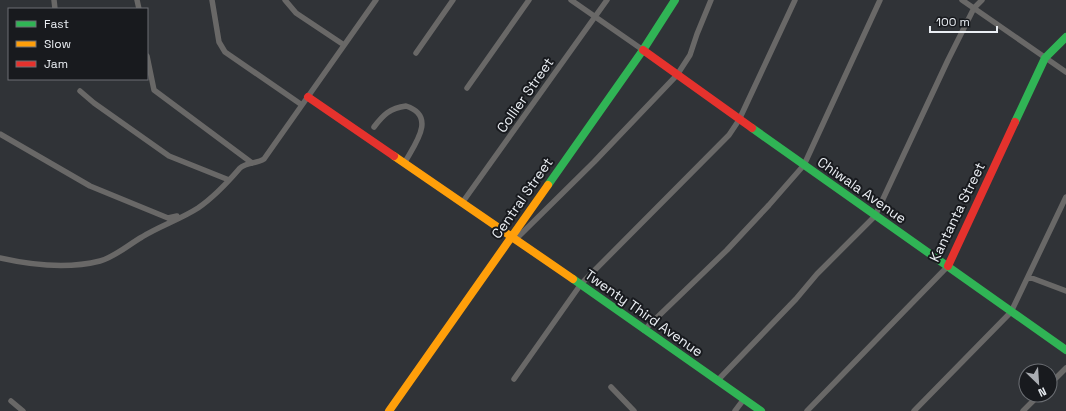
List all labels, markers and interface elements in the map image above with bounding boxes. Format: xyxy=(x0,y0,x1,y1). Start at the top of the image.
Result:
legend xyxy=(8,8,148,80)
scale bar xyxy=(930,8,997,34)
text: 100 m xyxy=(936,14,970,30)
text: Fast xyxy=(44,16,69,32)
text: Slow xyxy=(44,36,71,52)
street label: Collier Street xyxy=(492,54,558,136)
text: Jam xyxy=(44,56,68,72)
street label: Chiwala Avenue xyxy=(814,153,910,227)
street label: Central Street xyxy=(487,154,557,242)
street label: Kantanta Street xyxy=(925,159,989,265)
street label: Twenty Third Avenue xyxy=(581,265,707,361)
north arrow xyxy=(1018,363,1058,403)
text: N xyxy=(1036,384,1049,400)

